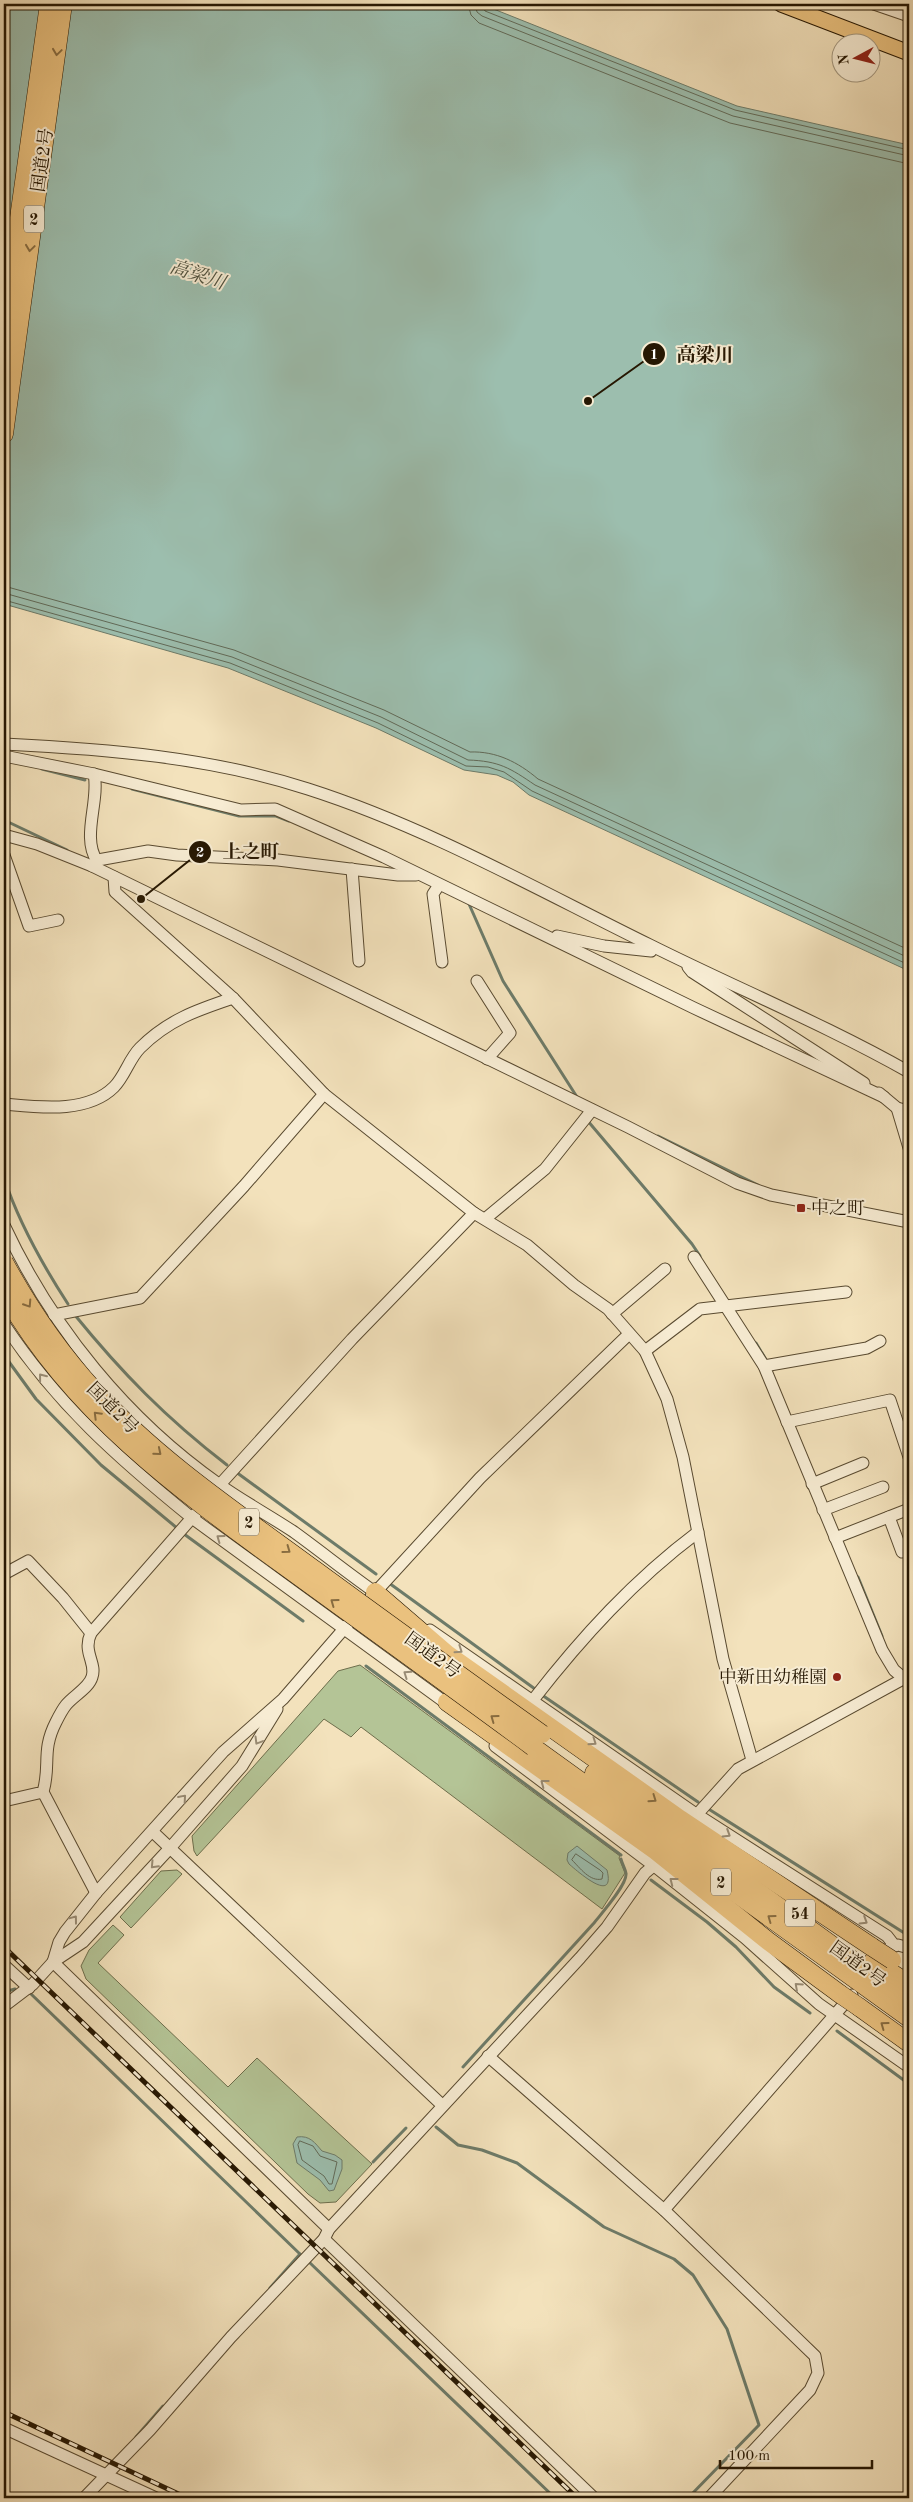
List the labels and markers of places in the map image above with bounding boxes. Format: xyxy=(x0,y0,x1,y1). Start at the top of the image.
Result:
callout: 高梁川 xyxy=(642,337,744,371)
callout: 上之町 xyxy=(187,835,289,869)
place label: 中之町 xyxy=(811,1198,865,1218)
marker: 中之町 xyxy=(795,1202,807,1214)
place label: 中新田幼稚園 xyxy=(719,1667,827,1687)
marker: 中新田幼稚園 xyxy=(831,1671,843,1683)

